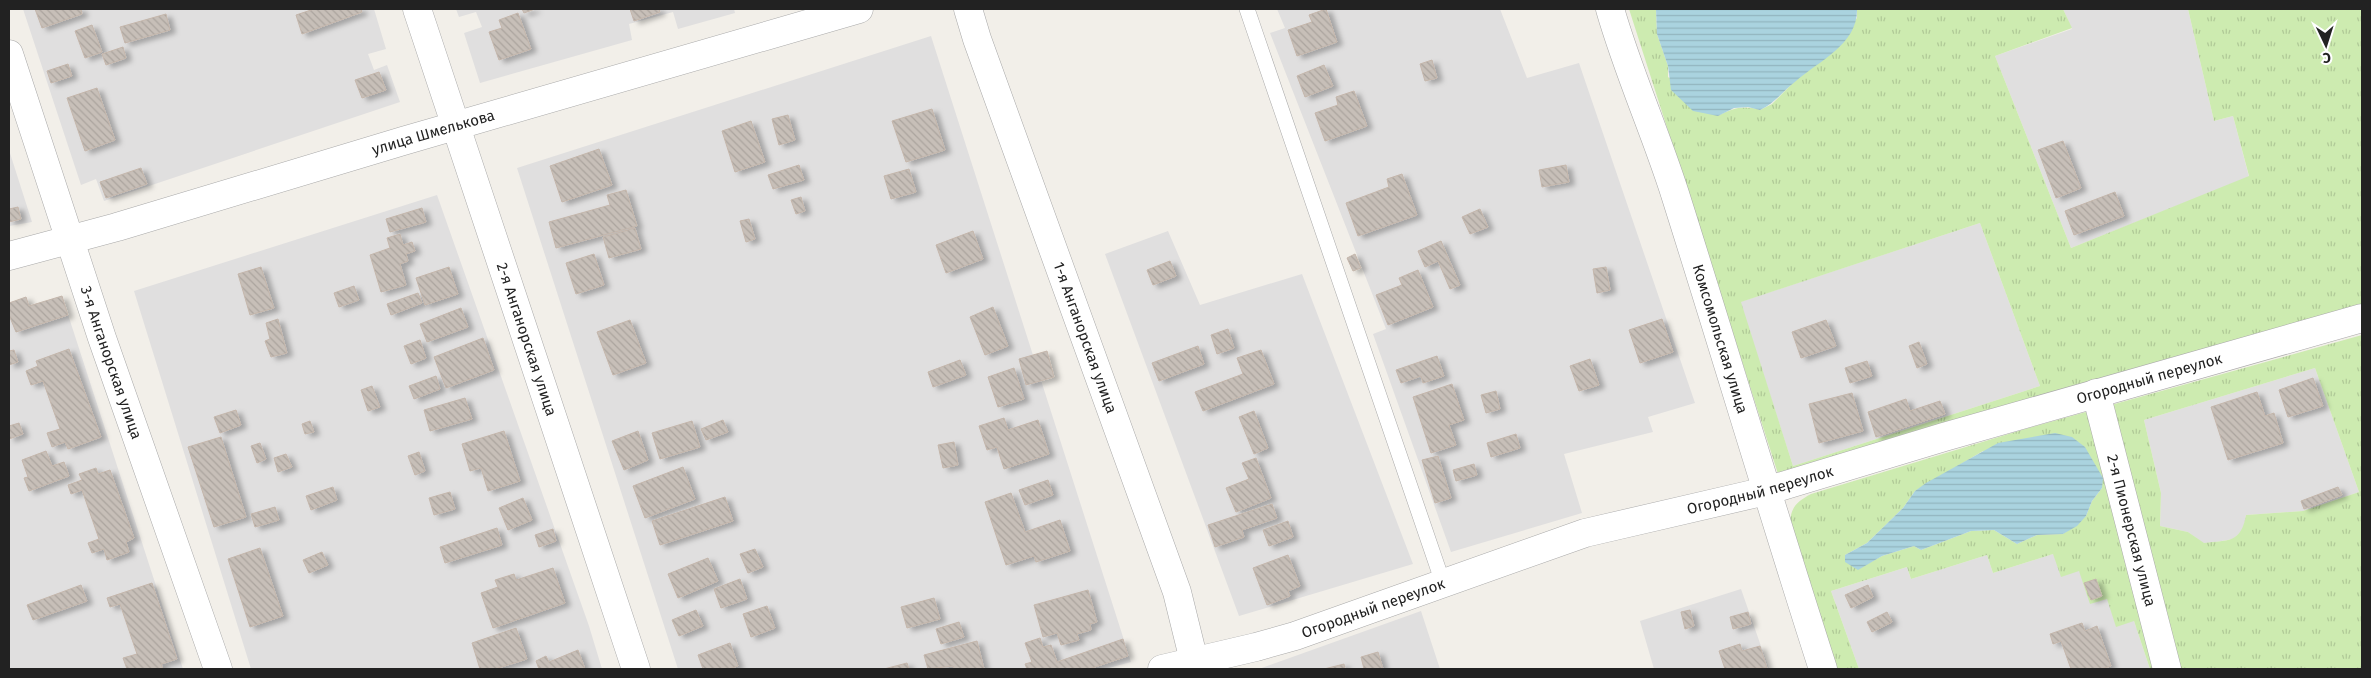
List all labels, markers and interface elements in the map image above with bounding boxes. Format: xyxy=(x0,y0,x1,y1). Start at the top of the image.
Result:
north arrow xyxy=(2301,20,2351,70)
text: С xyxy=(2322,49,2331,66)
street label: улица Шмелькова xyxy=(370,106,497,159)
street label: 2-я Анганорская улица xyxy=(493,260,560,418)
street label: 1-я Анганорская улица xyxy=(1049,260,1121,416)
street label: Комсомольская улица xyxy=(1689,262,1752,416)
street label: 3-я Анганорская улица xyxy=(77,284,146,441)
street label: Огородный переулок xyxy=(2074,349,2224,408)
street label: 2-я Пионерская улица xyxy=(2103,453,2160,609)
street label: Огородный переулок xyxy=(1685,462,1835,518)
street label: Огородный переулок xyxy=(1299,574,1447,642)

